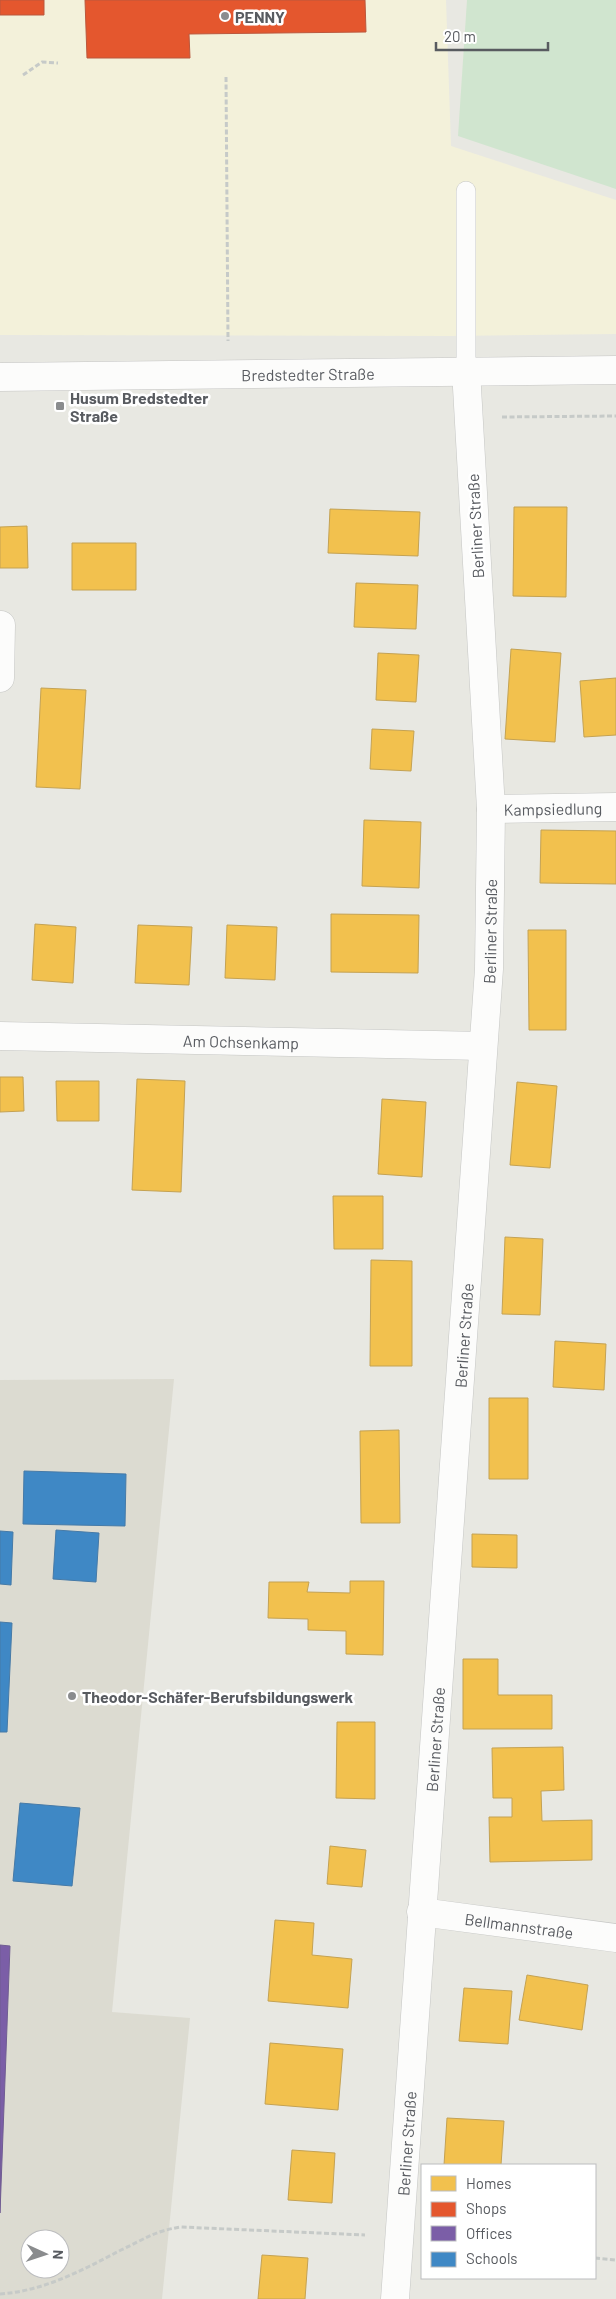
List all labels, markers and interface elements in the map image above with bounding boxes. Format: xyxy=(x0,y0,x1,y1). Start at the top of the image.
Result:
place label: PENNY xyxy=(235,7,285,26)
marker: PENNY xyxy=(219,10,231,22)
scale bar xyxy=(436,20,548,52)
text: 20 m xyxy=(444,27,476,45)
street label: Bredstedter Straße xyxy=(241,363,375,384)
place label: Husum Bredstedter Straße xyxy=(70,388,208,425)
marker: Husum Bredstedter Straße xyxy=(54,400,66,412)
street label: Berliner Straße xyxy=(463,473,487,579)
street label: Kampsiedlung xyxy=(504,798,602,818)
street label: Berliner Straße xyxy=(478,879,500,984)
street label: Am Ochsenkamp xyxy=(183,1030,299,1052)
street label: Berliner Straße xyxy=(450,1282,476,1388)
street label: Berliner Straße xyxy=(421,1686,448,1792)
place label: Theodor-Schäfer-Berufsbildungswerk xyxy=(82,1687,354,1706)
marker: Theodor-Schäfer-Berufsbildungswerk xyxy=(66,1690,78,1702)
street label: Bellmannstraße xyxy=(464,1908,575,1942)
street label: Berliner Straße xyxy=(393,2090,419,2196)
legend xyxy=(421,2164,596,2279)
text: Homes xyxy=(466,2174,511,2192)
text: Shops xyxy=(466,2199,506,2217)
text: Offices xyxy=(466,2224,512,2242)
north arrow xyxy=(20,2229,70,2279)
text: Schools xyxy=(466,2249,518,2267)
text: N xyxy=(50,2250,67,2260)

